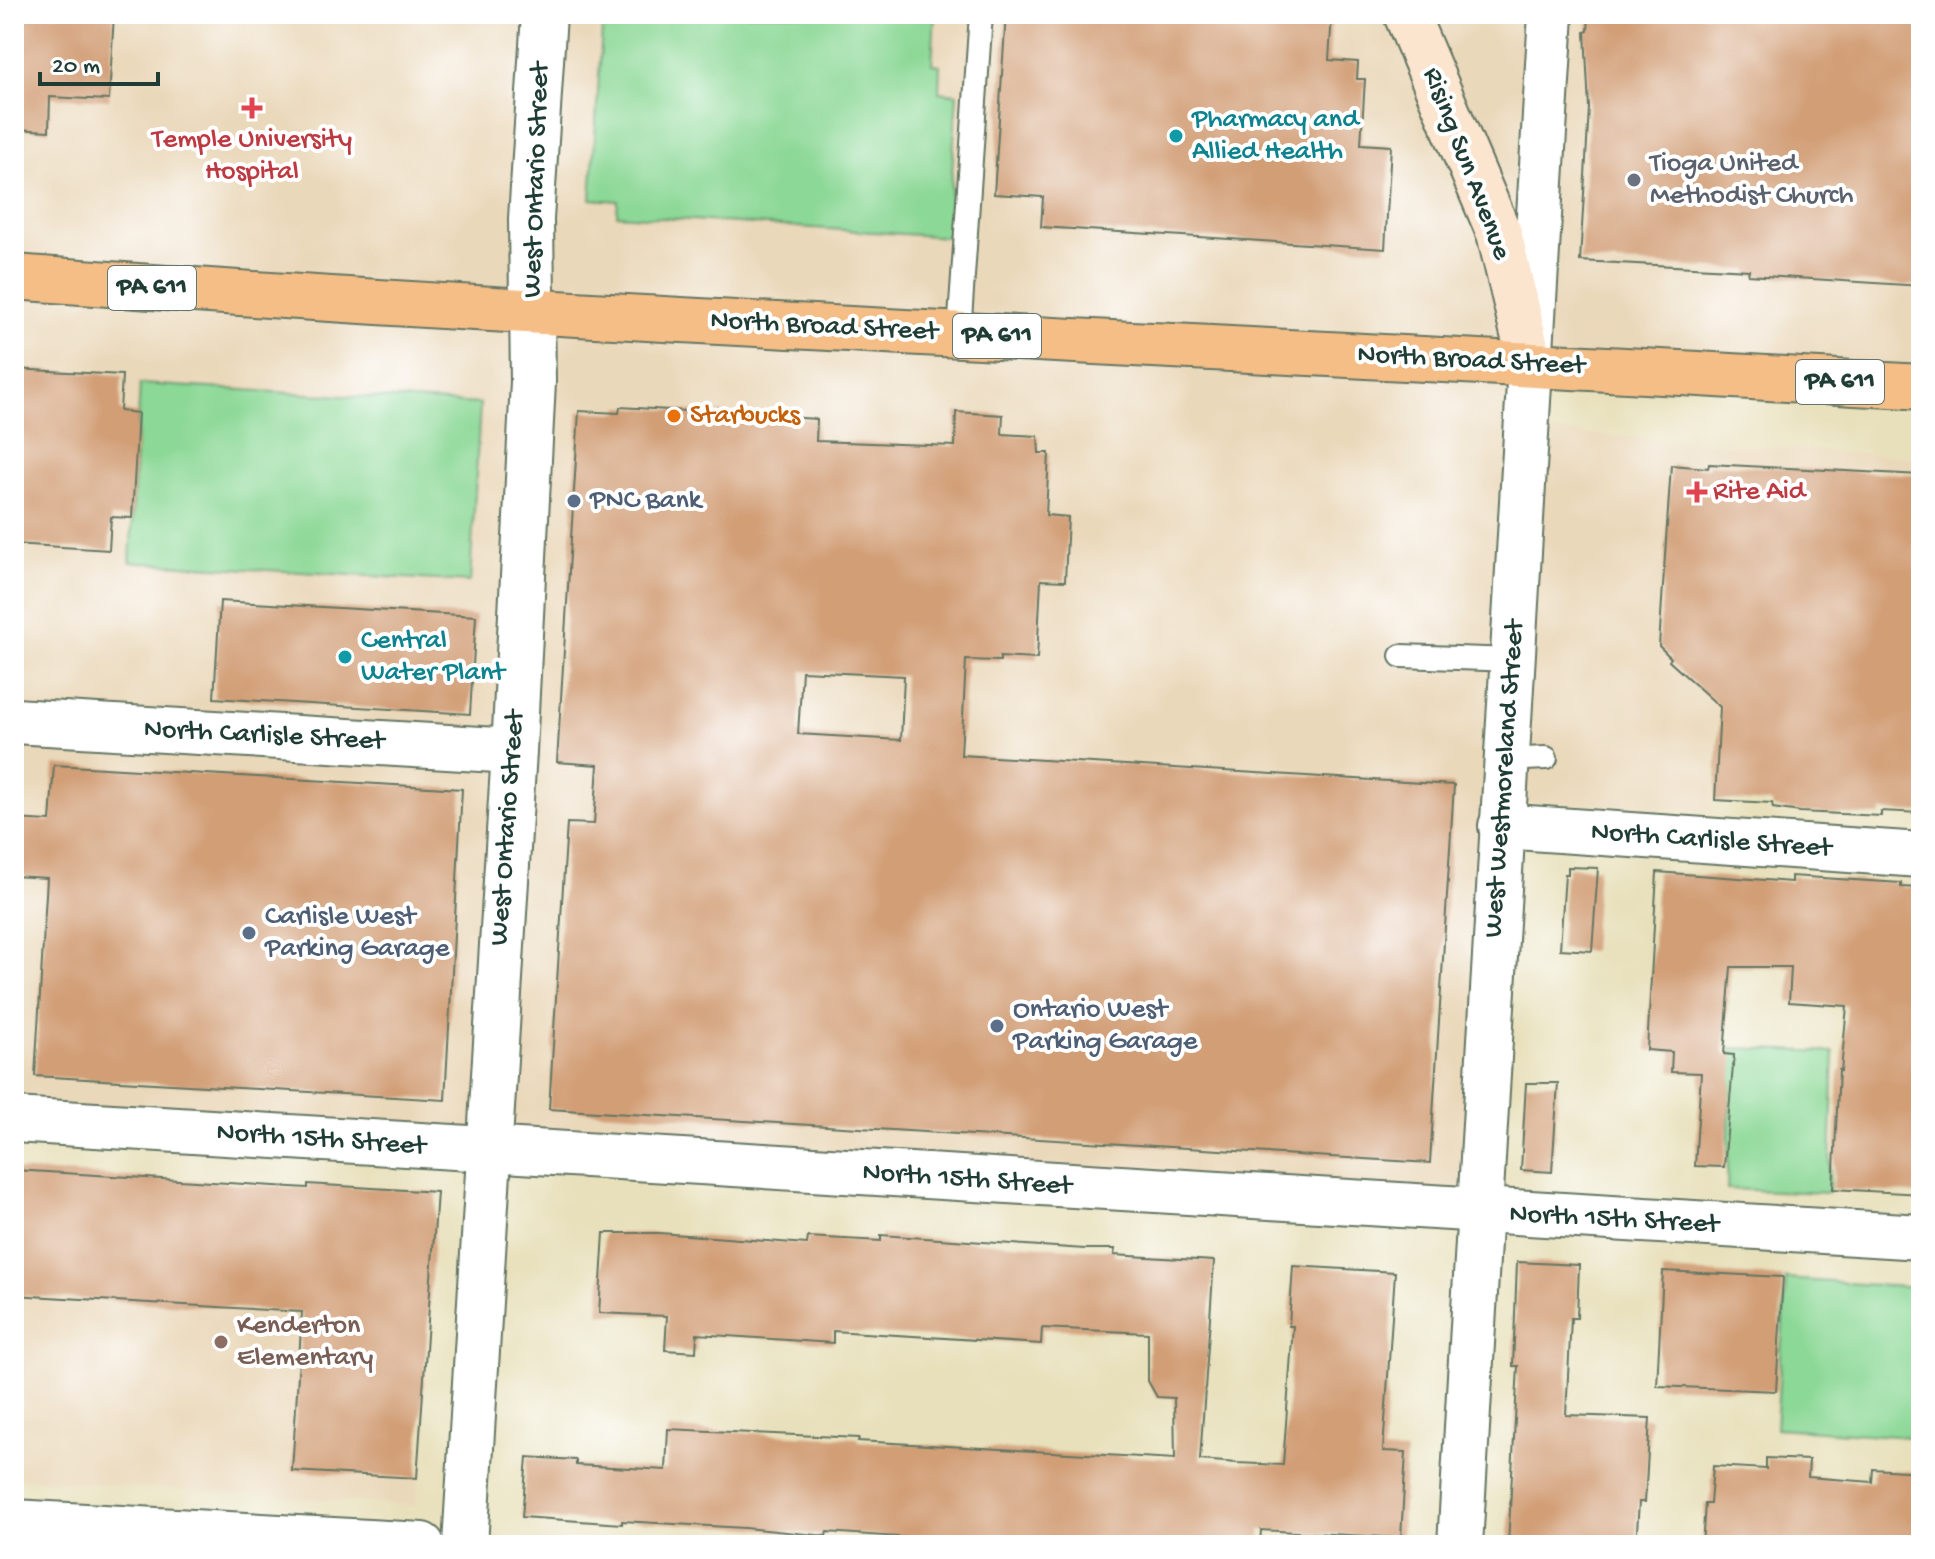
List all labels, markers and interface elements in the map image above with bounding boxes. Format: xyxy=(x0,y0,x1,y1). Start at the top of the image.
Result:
scale bar xyxy=(40,36,158,86)
text: 20 m xyxy=(52,53,100,82)
street label: West Ontario Street xyxy=(516,59,558,298)
street label: Rising Sun Avenue xyxy=(1414,63,1518,265)
marker: Temple University Hospital xyxy=(241,97,263,119)
place label: Pharmacy and Allied Health xyxy=(1191,104,1361,169)
place label: Temple University Hospital xyxy=(150,124,352,189)
marker: Pharmacy and Allied Health xyxy=(1167,127,1185,145)
place label: Tioga United Methodist Church xyxy=(1648,148,1854,213)
marker: Tioga United Methodist Church xyxy=(1625,171,1643,189)
road number: PA 611 xyxy=(108,266,196,310)
street label: North Broad Street xyxy=(709,305,941,350)
road number: PA 611 xyxy=(953,314,1041,358)
street label: North Broad Street xyxy=(1356,339,1588,384)
road number: PA 611 xyxy=(1796,360,1884,404)
place label: Starbucks xyxy=(690,400,801,433)
marker: Starbucks xyxy=(665,407,683,425)
place label: Rite Aid xyxy=(1713,476,1808,509)
marker: Rite Aid xyxy=(1688,483,1706,501)
place label: PNC Bank xyxy=(589,485,704,518)
marker: PNC Bank xyxy=(565,492,583,510)
street label: West Westmoreland Street xyxy=(1477,617,1533,939)
place label: Central Water Plant xyxy=(361,625,507,690)
marker: Central Water Plant xyxy=(336,648,354,666)
street label: West Ontario Street xyxy=(483,707,533,947)
street label: North Carlisle Street xyxy=(143,713,388,759)
street label: North Carlisle Street xyxy=(1590,816,1835,866)
place label: Carlisle West Parking Garage xyxy=(264,901,450,966)
marker: Carlisle West Parking Garage xyxy=(240,924,258,942)
place label: Ontario West Parking Garage xyxy=(1012,994,1198,1059)
marker: Ontario West Parking Garage xyxy=(988,1017,1006,1035)
street label: North 15th Street xyxy=(215,1116,429,1164)
street label: North 15th Street xyxy=(861,1156,1075,1204)
street label: North 15th Street xyxy=(1508,1198,1722,1242)
place label: Kenderton Elementary xyxy=(237,1310,374,1375)
marker: Kenderton Elementary xyxy=(212,1333,230,1351)

